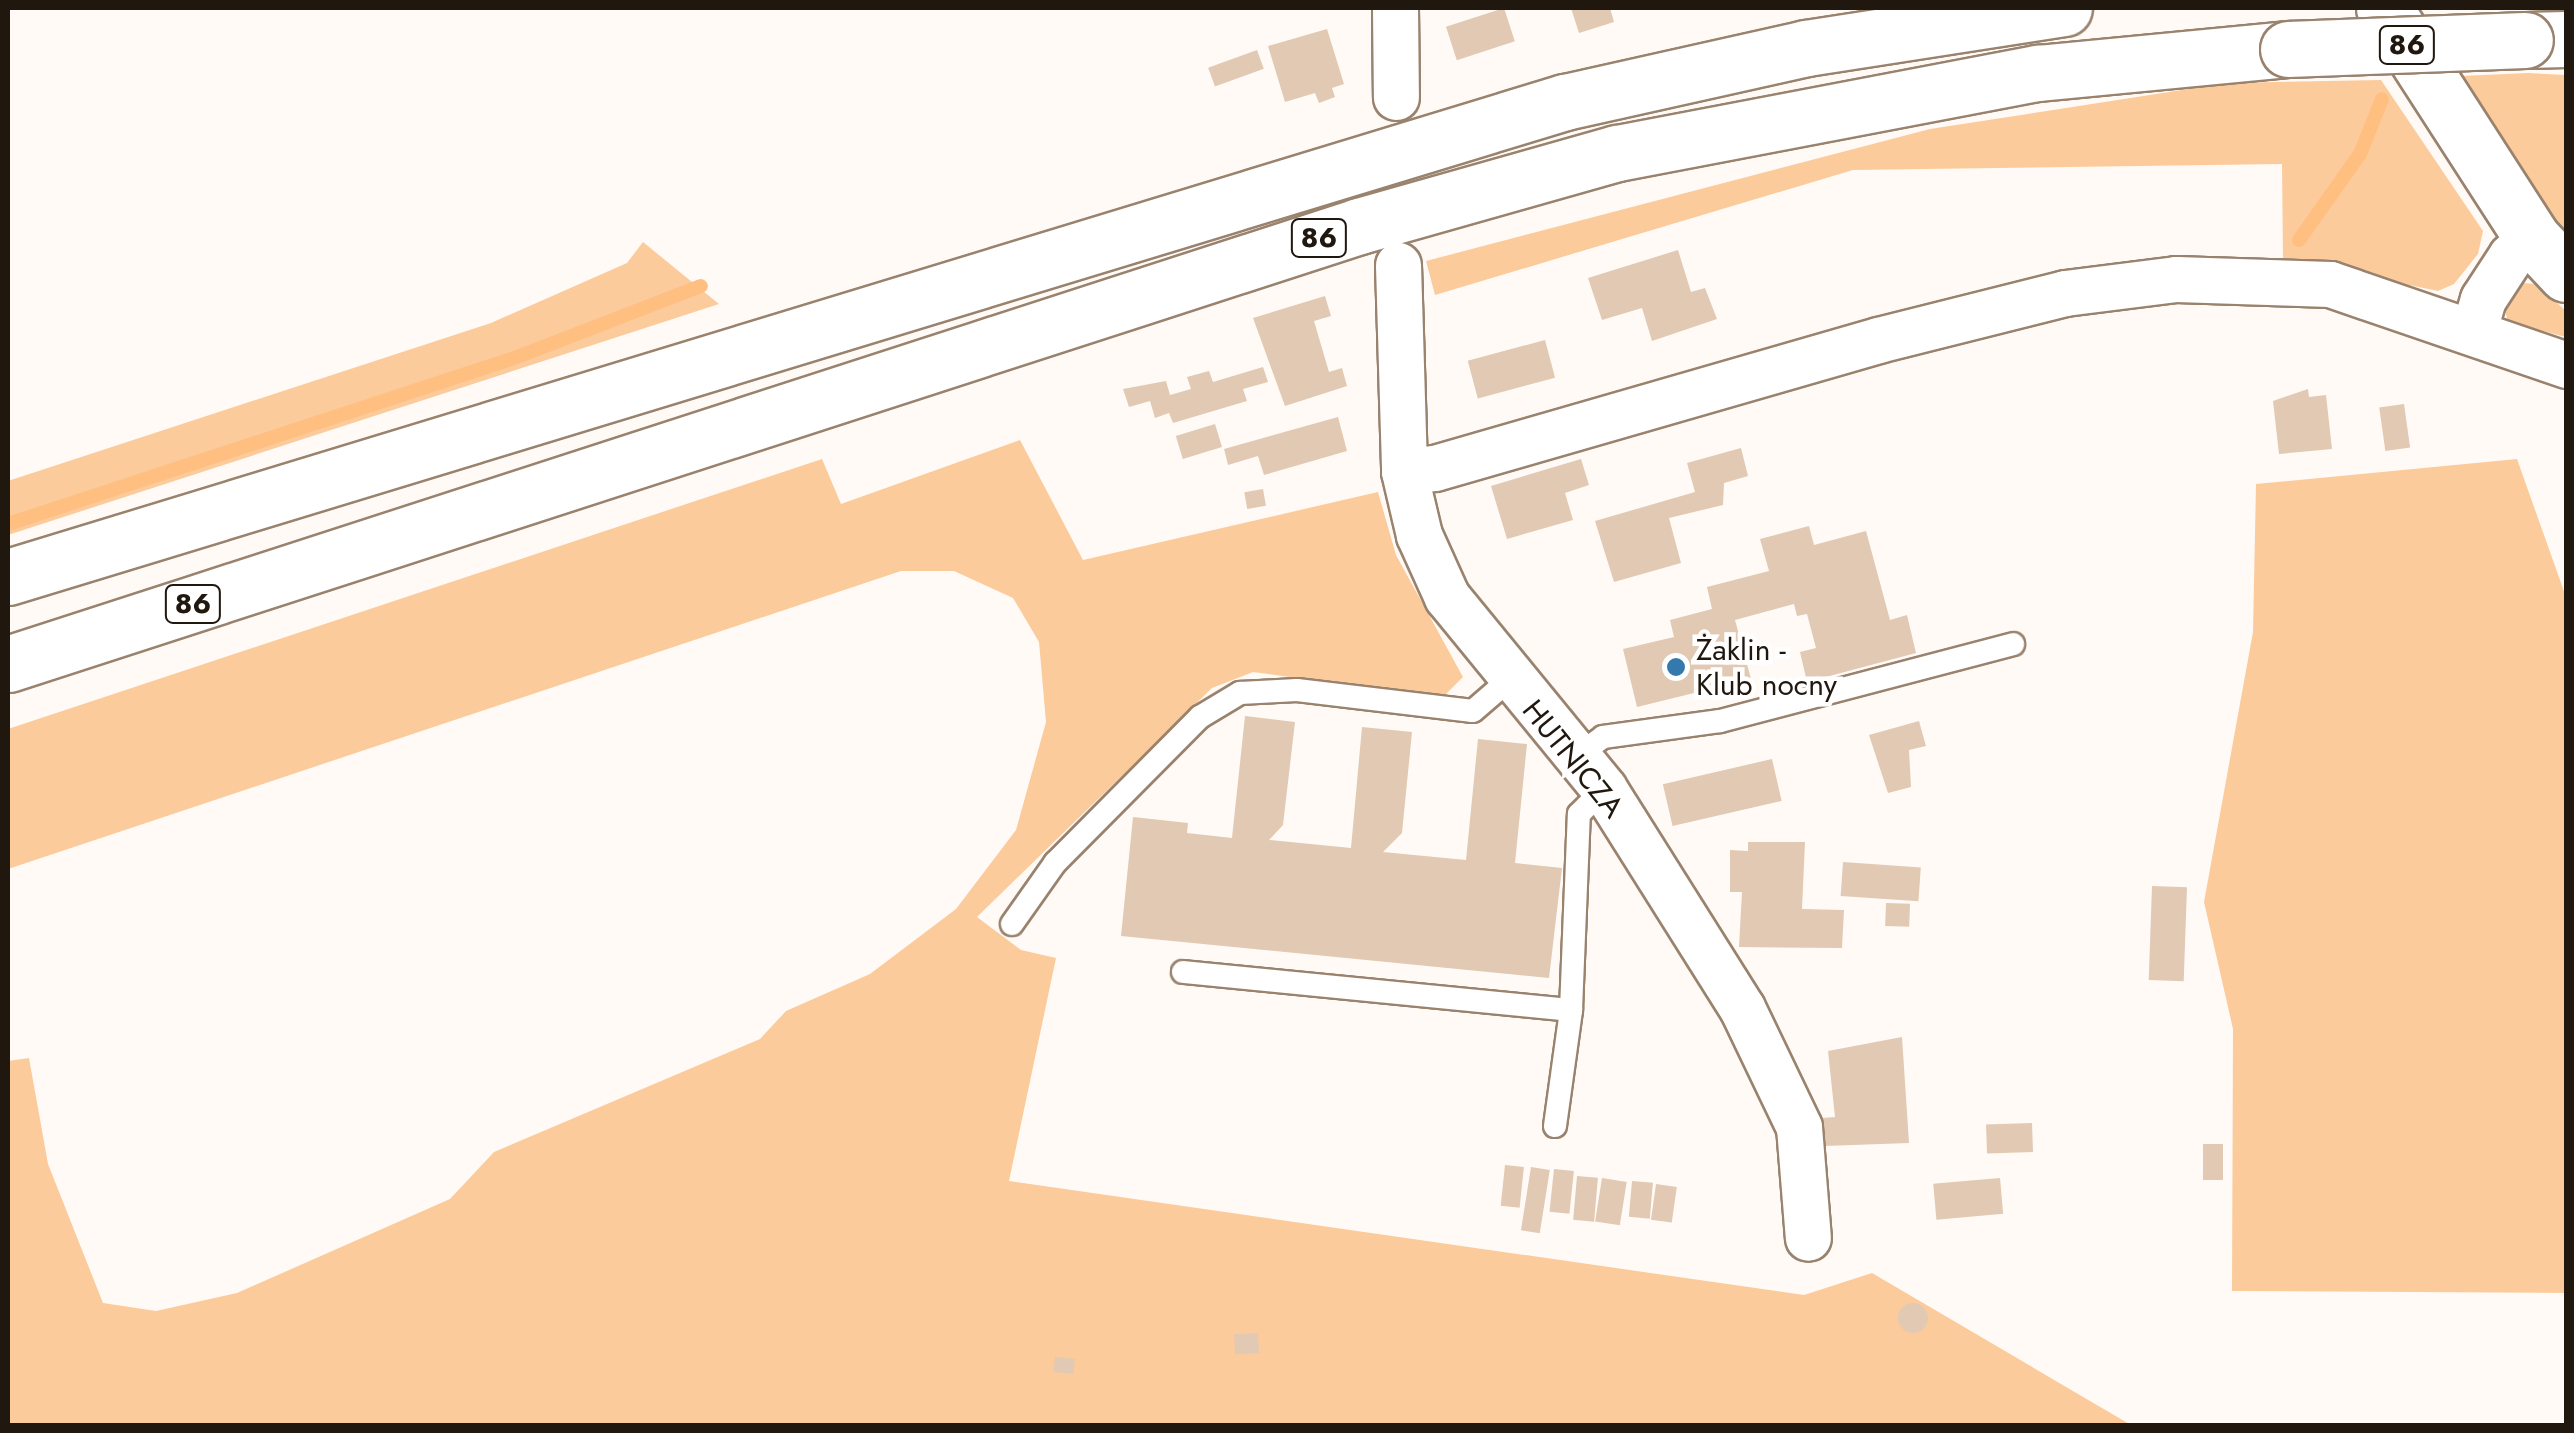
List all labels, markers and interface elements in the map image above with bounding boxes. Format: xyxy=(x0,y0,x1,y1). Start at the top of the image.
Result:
road number: 86 xyxy=(2377,22,2437,68)
road number: 86 xyxy=(1289,215,1349,261)
road number: 86 xyxy=(163,581,223,627)
place label: Żaklin - Klub nocny xyxy=(1696,632,1837,702)
marker: Żaklin - Klub nocny xyxy=(1665,656,1687,678)
street label: HUTNICZA xyxy=(1515,693,1631,825)

